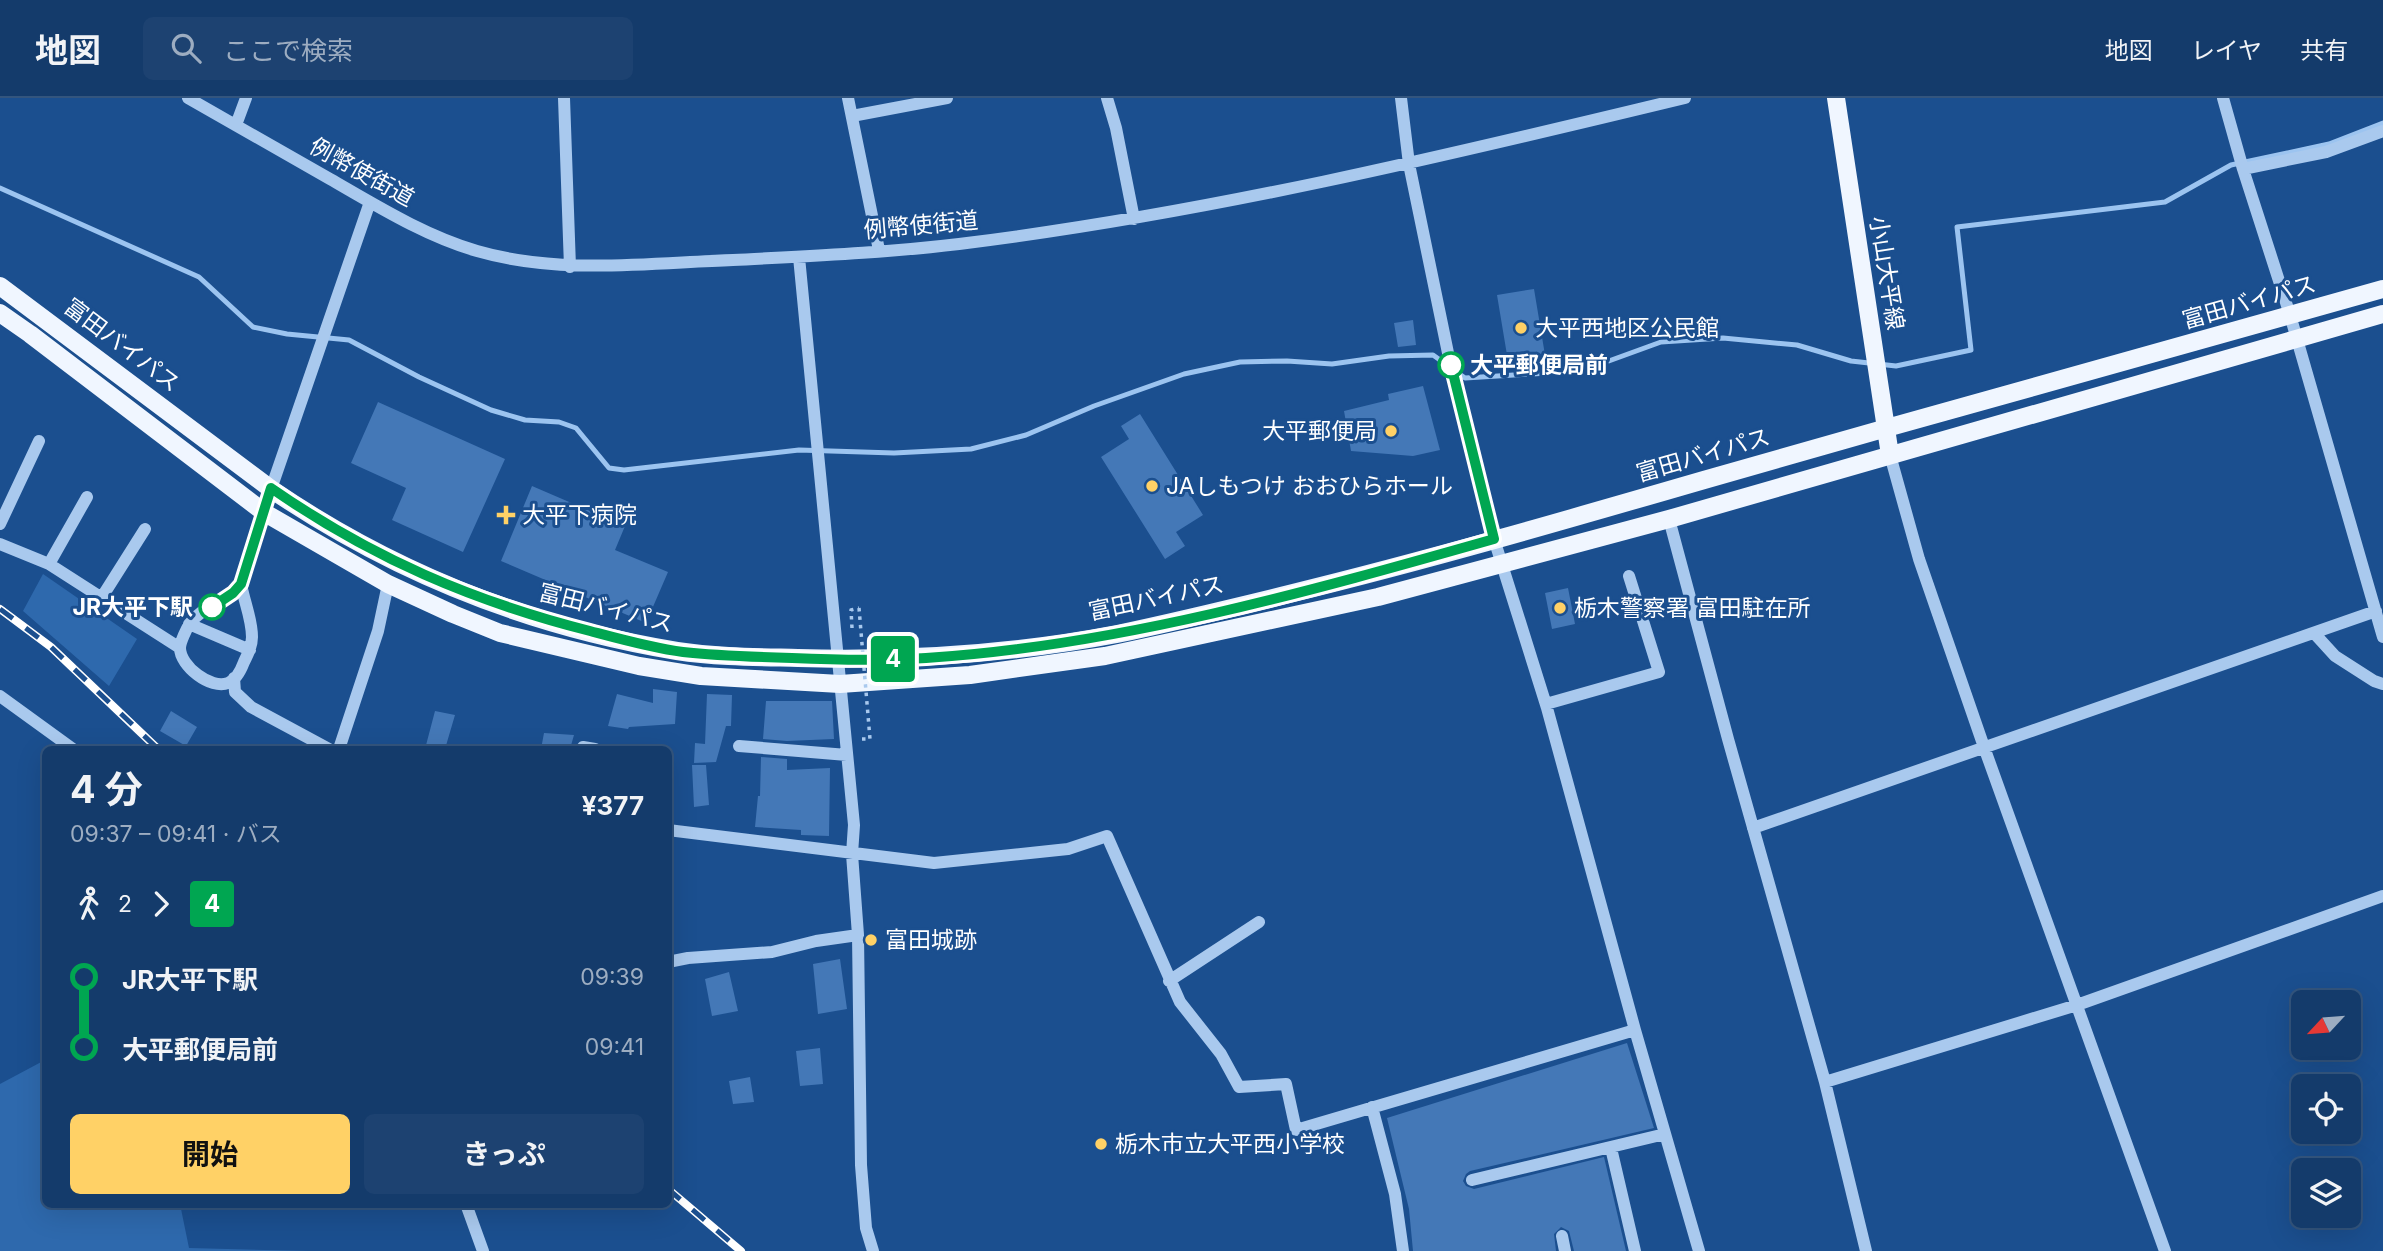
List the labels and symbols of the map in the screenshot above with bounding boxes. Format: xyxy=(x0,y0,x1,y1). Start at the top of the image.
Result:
street label: 例幣使街道 xyxy=(305,132,419,212)
street label: 例幣使街道 xyxy=(862,206,980,244)
street label: 小山大平線 xyxy=(1864,214,1910,332)
street label: 富田バイパス xyxy=(2179,270,2319,334)
street label: 富田バイパス xyxy=(59,292,185,398)
place label: 大平西地区公民館 xyxy=(1535,314,1719,342)
marker: 大平西地区公民館 xyxy=(1513,320,1529,336)
place label: 大平郵便局前 xyxy=(1470,351,1608,379)
marker: 大平郵便局前 xyxy=(1438,352,1464,378)
place label: 大平郵便局 xyxy=(1262,417,1377,445)
marker: 大平郵便局 xyxy=(1383,423,1399,439)
street label: 富田バイパス xyxy=(1633,423,1773,487)
place label: JAしもつけ おおひらホール xyxy=(1166,472,1453,500)
marker: JAしもつけ おおひらホール xyxy=(1144,478,1160,494)
place label: 大平下病院 xyxy=(522,501,637,529)
marker: 大平下病院 xyxy=(496,505,516,525)
street label: 富田バイパス xyxy=(1086,570,1226,626)
street label: 富田バイパス xyxy=(536,578,676,638)
place label: JR大平下駅 xyxy=(72,593,193,621)
marker: JR大平下駅 xyxy=(199,594,225,620)
place label: 栃木警察署 富田駐在所 xyxy=(1574,594,1810,622)
marker: 栃木警察署 富田駐在所 xyxy=(1552,600,1568,616)
line badge: 4 xyxy=(870,636,916,682)
place label: 富田城跡 xyxy=(885,926,977,954)
marker: 富田城跡 xyxy=(863,932,879,948)
north arrow xyxy=(2291,990,2361,1060)
place label: 栃木市立大平西小学校 xyxy=(1115,1130,1345,1158)
marker: 栃木市立大平西小学校 xyxy=(1093,1136,1109,1152)

